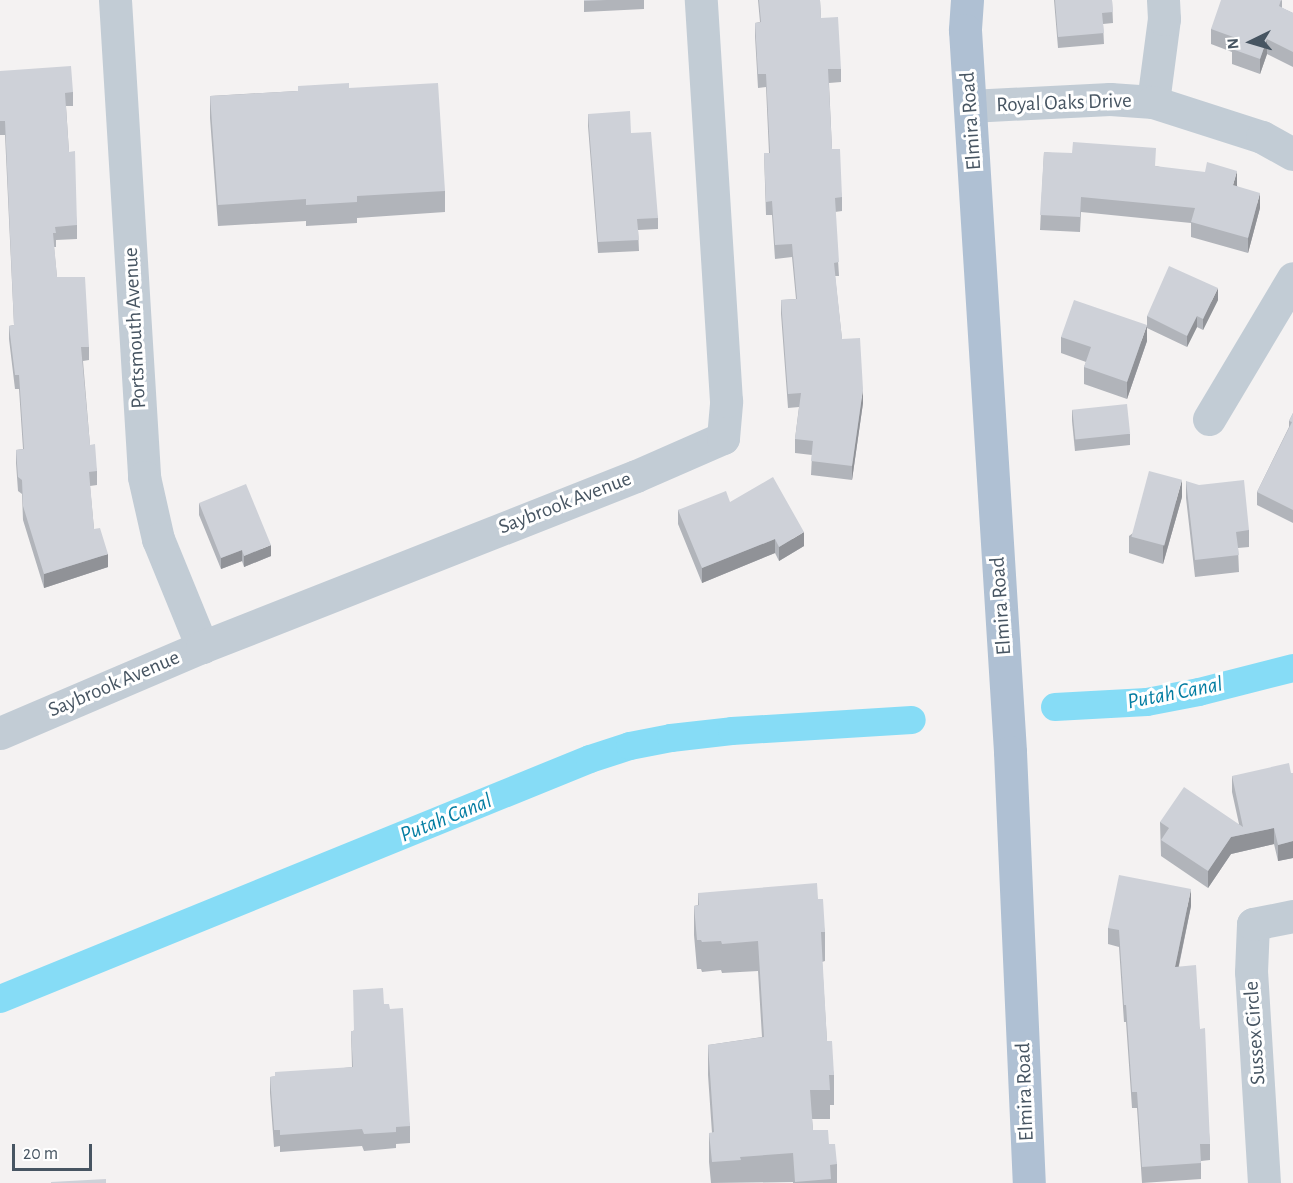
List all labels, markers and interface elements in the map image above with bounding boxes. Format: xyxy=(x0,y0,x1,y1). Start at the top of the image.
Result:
north arrow xyxy=(1221,12,1281,72)
text: N xyxy=(1225,37,1242,50)
street label: Elmira Road xyxy=(955,71,987,171)
street label: Royal Oaks Drive xyxy=(996,88,1132,118)
street label: Portsmouth Avenue xyxy=(118,247,152,409)
street label: Saybrook Avenue xyxy=(495,466,635,540)
street label: Elmira Road xyxy=(985,556,1017,656)
street label: Saybrook Avenue xyxy=(45,645,183,723)
water label: Putah Canal xyxy=(1125,671,1225,715)
water label: Putah Canal xyxy=(396,788,496,848)
street label: Sussex Circle xyxy=(1239,980,1271,1086)
street label: Elmira Road xyxy=(1011,1042,1039,1142)
scale bar xyxy=(15,1132,94,1170)
text: 20 m xyxy=(23,1145,58,1163)

